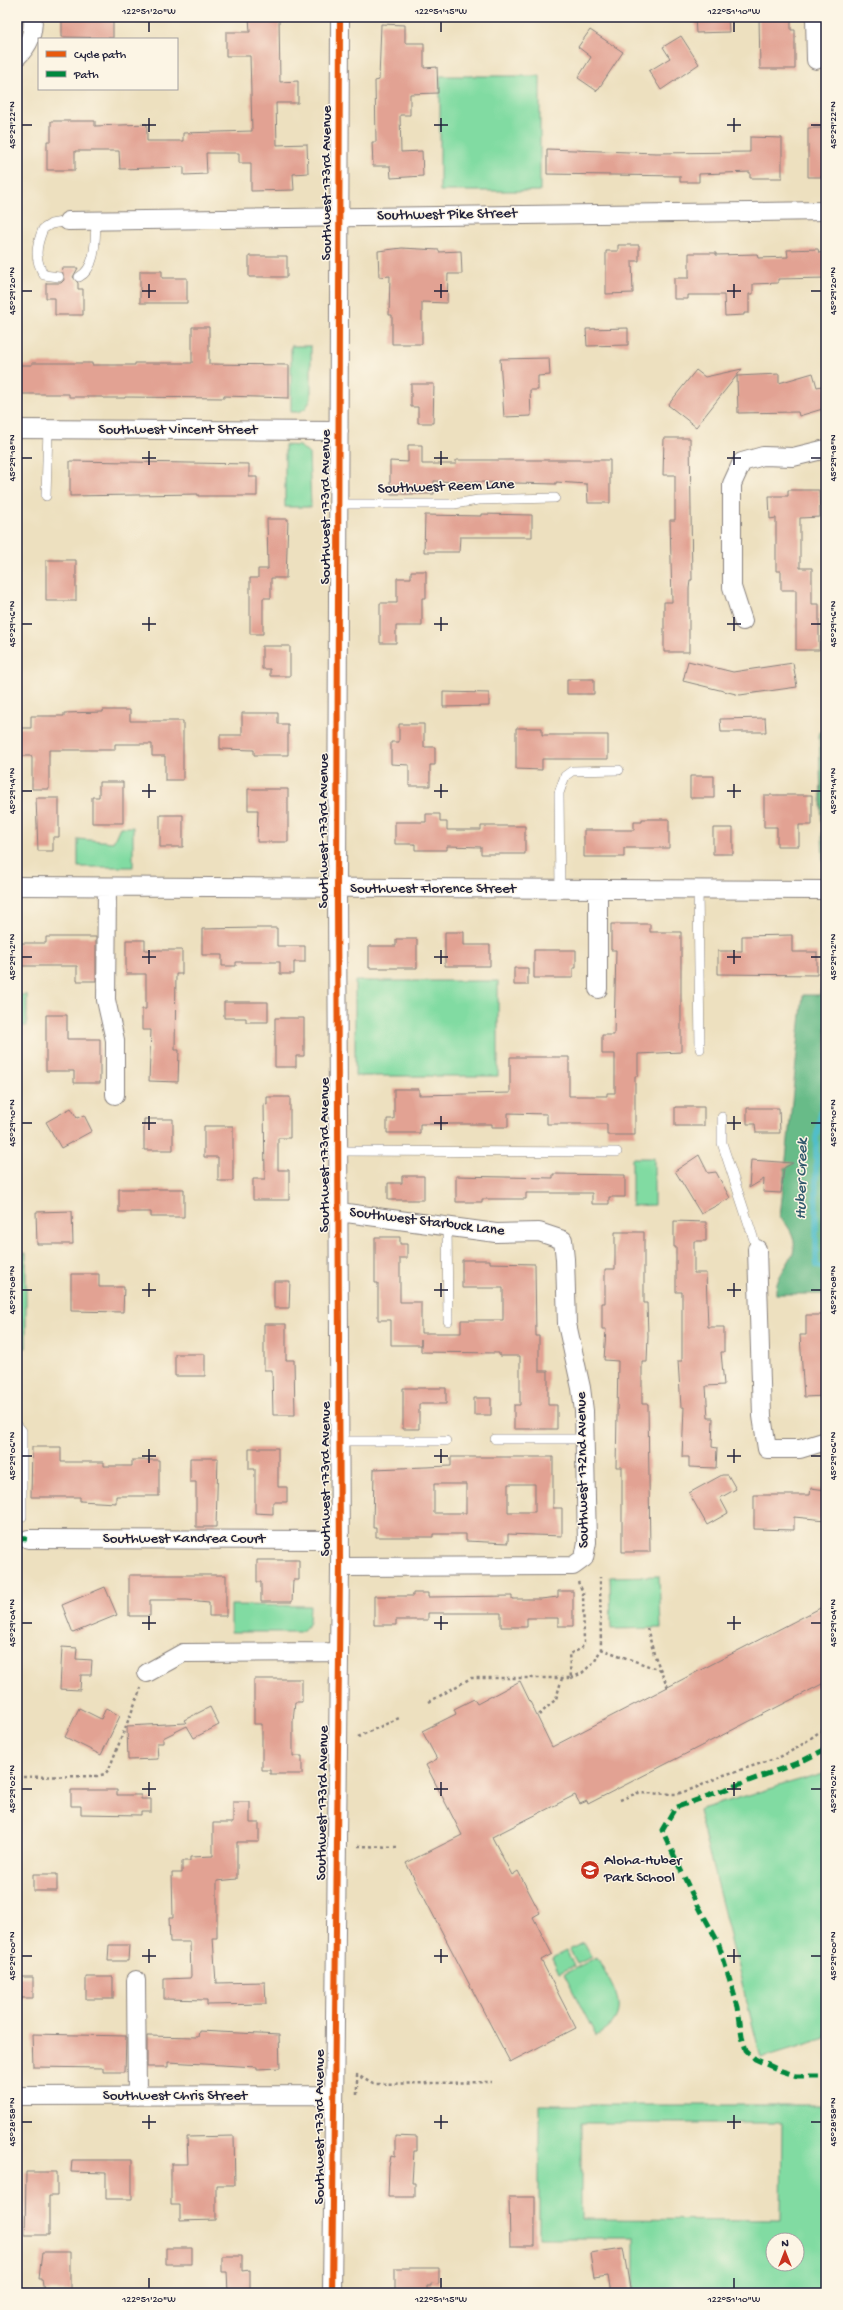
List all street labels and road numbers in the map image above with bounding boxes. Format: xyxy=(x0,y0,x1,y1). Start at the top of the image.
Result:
street label: Southwest 173rd Avenue xyxy=(318,105,336,260)
street label: Southwest Pike Street xyxy=(377,205,519,225)
street label: Southwest Vincent Street xyxy=(99,421,259,439)
street label: Southwest 173rd Avenue xyxy=(317,429,335,584)
street label: Southwest Reem Lane xyxy=(377,476,515,498)
street label: Southwest 173rd Avenue xyxy=(315,753,333,908)
street label: Southwest Florence Street xyxy=(350,880,518,898)
street label: Southwest 173rd Avenue xyxy=(316,1077,334,1232)
street label: Southwest Starbuck Lane xyxy=(348,1204,506,1240)
street label: Southwest 172nd Avenue xyxy=(573,1391,593,1548)
street label: Southwest 173rd Avenue xyxy=(317,1401,335,1556)
street label: Southwest Kandrea Court xyxy=(103,1530,267,1548)
street label: Southwest 173rd Avenue xyxy=(313,1725,333,1881)
street label: Southwest 173rd Avenue xyxy=(311,2049,329,2204)
street label: Southwest Chris Street xyxy=(103,2087,249,2105)

